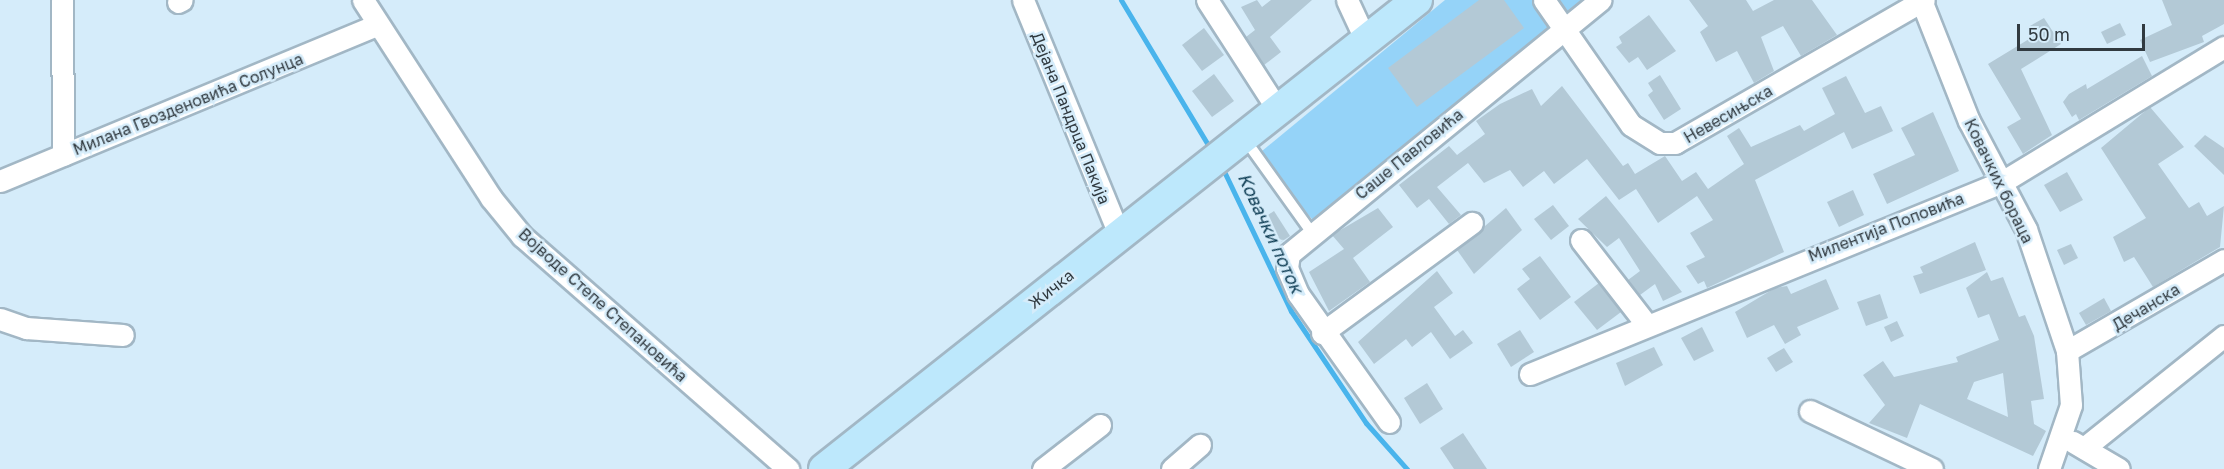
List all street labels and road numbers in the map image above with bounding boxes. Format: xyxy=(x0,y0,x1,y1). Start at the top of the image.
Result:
street label: Дејана Пандрца Пакија xyxy=(1028,29,1114,207)
street label: Милана Гвозденовића Солунца xyxy=(70,49,306,159)
street label: Невесињска xyxy=(1680,81,1776,147)
street label: Саше Павловића xyxy=(1351,105,1467,203)
street label: Ковачких бораца xyxy=(1960,116,2038,246)
street label: Милентија Поповића xyxy=(1805,188,1967,266)
street label: Војводе Степе Степановића xyxy=(515,224,691,386)
street label: Жичка xyxy=(1025,265,1077,313)
street label: Дечанска xyxy=(2109,279,2183,335)

